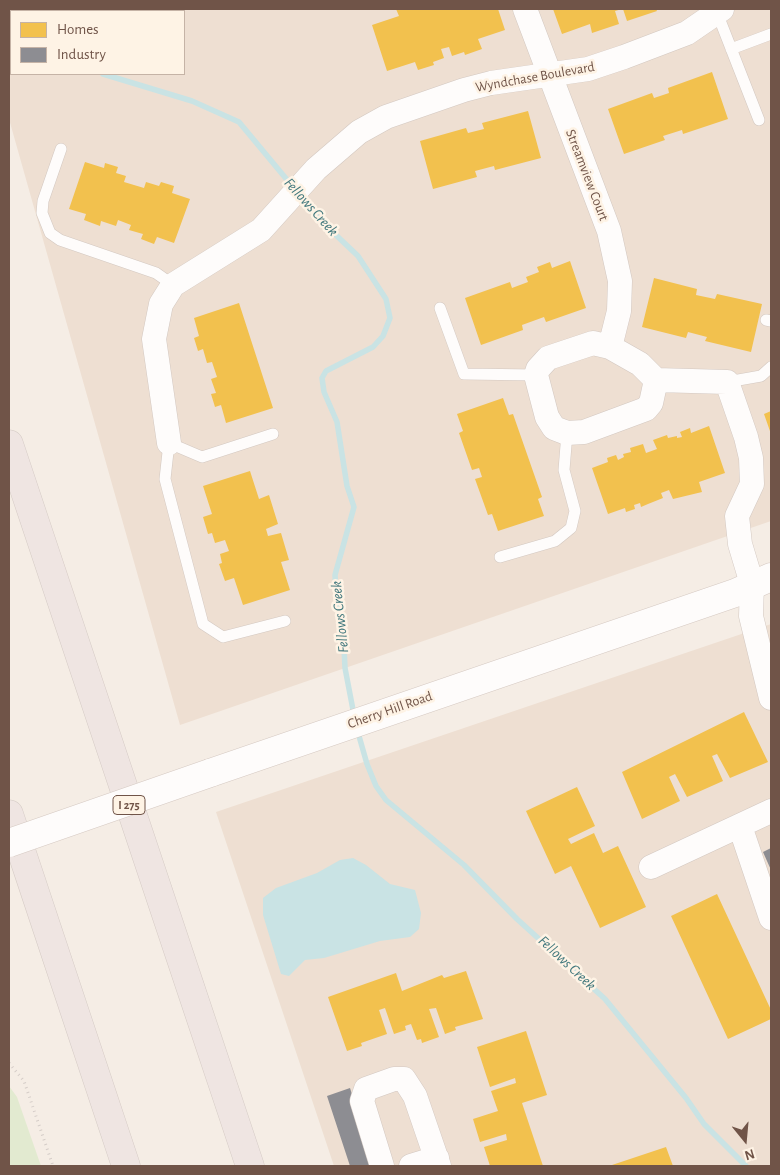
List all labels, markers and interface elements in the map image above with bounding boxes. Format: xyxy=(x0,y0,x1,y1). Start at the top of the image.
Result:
legend xyxy=(10,10,185,75)
text: Homes xyxy=(57,22,99,37)
text: Industry xyxy=(57,47,106,62)
street label: Wyndchase Boulevard xyxy=(474,58,596,96)
street label: Streamview Court xyxy=(562,127,612,223)
water label: Fellows Creek xyxy=(280,174,342,240)
water label: Fellows Creek xyxy=(327,580,353,654)
street label: Cherry Hill Road xyxy=(345,688,435,732)
road number: I 275 xyxy=(113,796,145,814)
water label: Fellows Creek xyxy=(534,932,600,994)
north arrow xyxy=(720,1115,770,1165)
text: N xyxy=(743,1146,756,1162)

